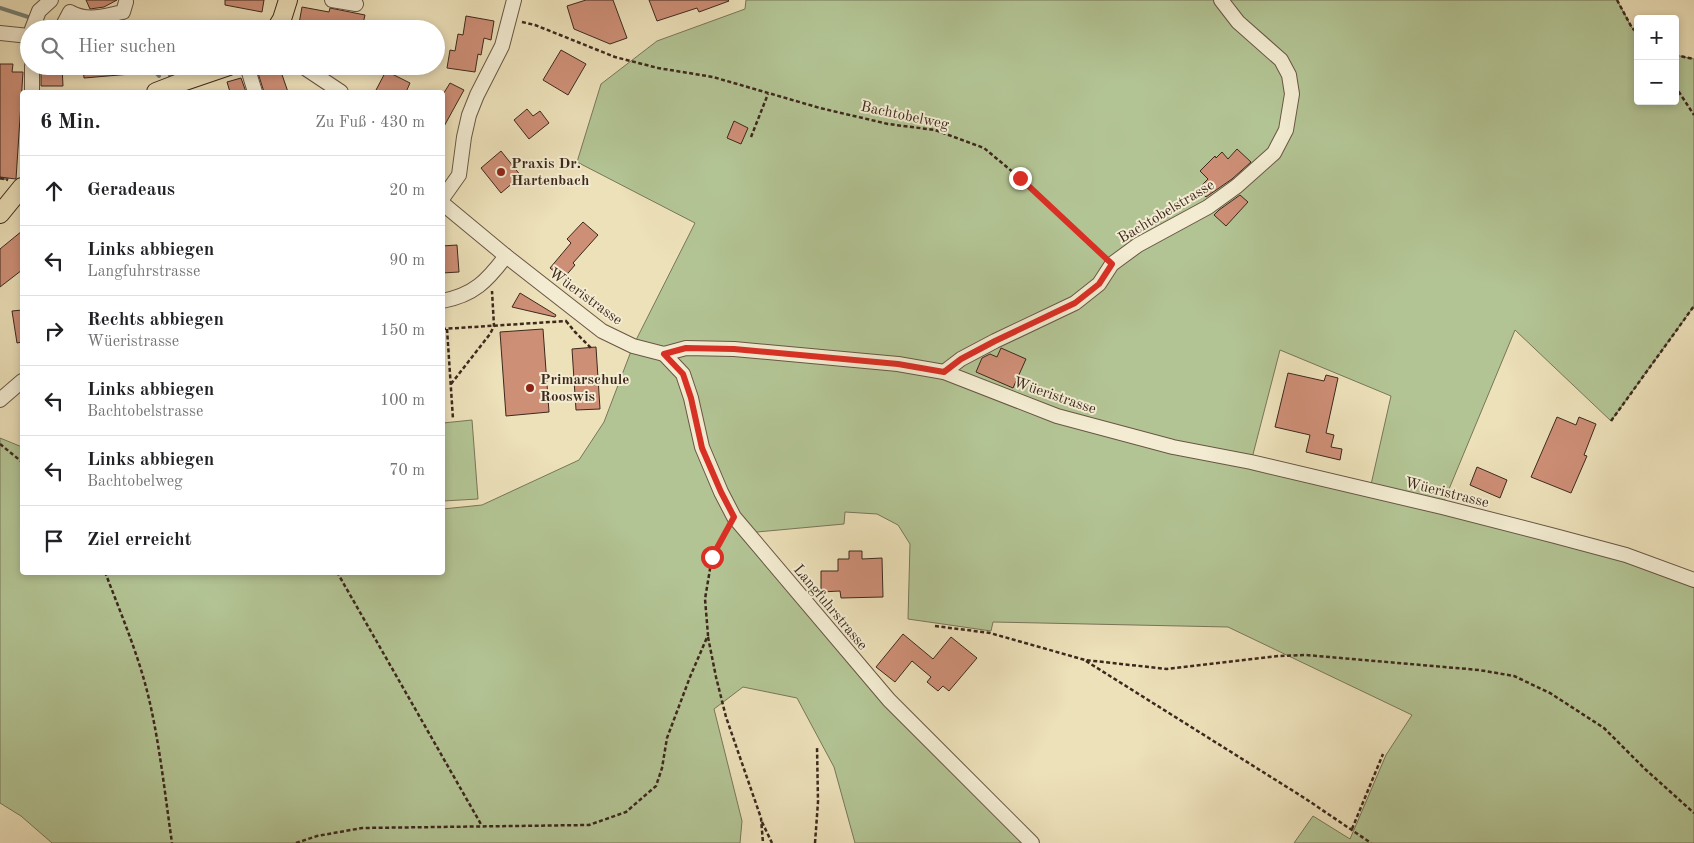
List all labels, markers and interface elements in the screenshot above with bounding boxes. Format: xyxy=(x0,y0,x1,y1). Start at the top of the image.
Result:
map controls xyxy=(1634,15,1679,105)
button: + xyxy=(1634,15,1679,60)
search box xyxy=(20,20,445,75)
icon: search xyxy=(38,34,66,62)
text: Hier suchen xyxy=(78,38,176,57)
button: − xyxy=(1634,60,1679,105)
street label: Bachtobelweg xyxy=(859,100,950,133)
text: 6 Min. xyxy=(40,112,101,133)
text: Zu Fuß · 430 m xyxy=(315,115,425,131)
place label: Praxis Dr. Hartenbach xyxy=(511,157,589,189)
marker: Praxis Dr. Hartenbach xyxy=(495,166,507,178)
route end xyxy=(1009,167,1032,190)
icon: ahead xyxy=(40,177,68,205)
street label: Bachtobelstrasse xyxy=(1116,178,1217,247)
text: Geradeaus xyxy=(87,181,175,200)
text: 20 m xyxy=(389,183,425,199)
text: Links abbiegen xyxy=(87,241,214,260)
icon: left xyxy=(40,247,68,275)
text: 90 m xyxy=(389,253,425,269)
text: Langfuhrstrasse xyxy=(87,264,200,280)
street label: Wüeristrasse xyxy=(546,266,625,329)
text: Rechts abbiegen xyxy=(87,311,224,330)
icon: right xyxy=(40,317,68,345)
text: 150 m xyxy=(380,323,425,339)
text: Wüeristrasse xyxy=(87,334,179,350)
place label: Primarschule Rooswis xyxy=(540,373,629,405)
street label: Wüeristrasse xyxy=(1011,375,1098,418)
text: Links abbiegen xyxy=(87,381,214,400)
marker: Primarschule Rooswis xyxy=(524,382,536,394)
icon: left xyxy=(40,387,68,415)
text: 100 m xyxy=(380,393,425,409)
text: Bachtobelstrasse xyxy=(87,404,203,420)
text: Links abbiegen xyxy=(87,451,214,470)
icon: left xyxy=(40,457,68,485)
text: 70 m xyxy=(389,463,425,479)
text: Bachtobelweg xyxy=(87,474,183,490)
street label: Wüeristrasse xyxy=(1403,476,1490,511)
icon: arrive xyxy=(40,527,68,555)
text: Ziel erreicht xyxy=(87,531,192,550)
route start xyxy=(701,546,724,569)
street label: Langfuhrstrasse xyxy=(790,562,870,654)

